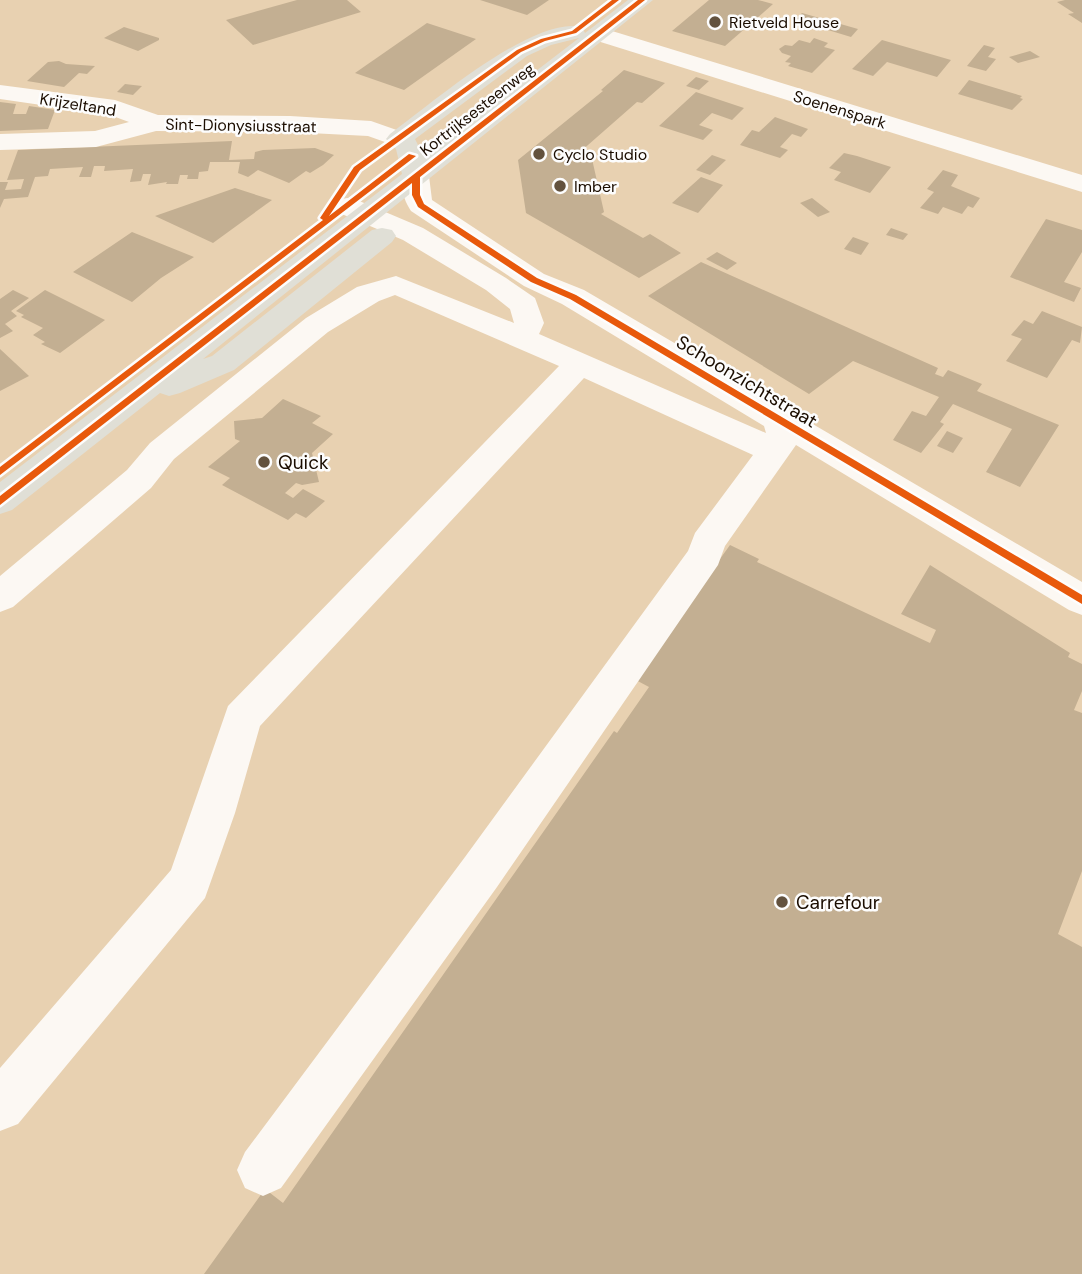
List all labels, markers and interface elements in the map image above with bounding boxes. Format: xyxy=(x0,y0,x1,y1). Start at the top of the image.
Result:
place label: Rietveld House xyxy=(729,12,839,33)
marker: Rietveld House xyxy=(707,14,723,30)
street label: Kortrijksesteenweg xyxy=(416,58,539,161)
street label: Soenenspark xyxy=(791,85,889,134)
street label: Krijzeltand xyxy=(38,88,118,121)
street label: Sint-Dionysiusstraat xyxy=(165,114,317,137)
place label: Cyclo Studio xyxy=(553,144,647,165)
marker: Cyclo Studio xyxy=(531,146,547,162)
place label: Imber xyxy=(574,176,617,197)
marker: Imber xyxy=(552,178,568,194)
street label: Schoonzichtstraat xyxy=(672,329,822,433)
place label: Quick xyxy=(278,450,329,475)
marker: Quick xyxy=(256,454,272,470)
place label: Carrefour xyxy=(796,890,880,915)
marker: Carrefour xyxy=(774,894,790,910)

